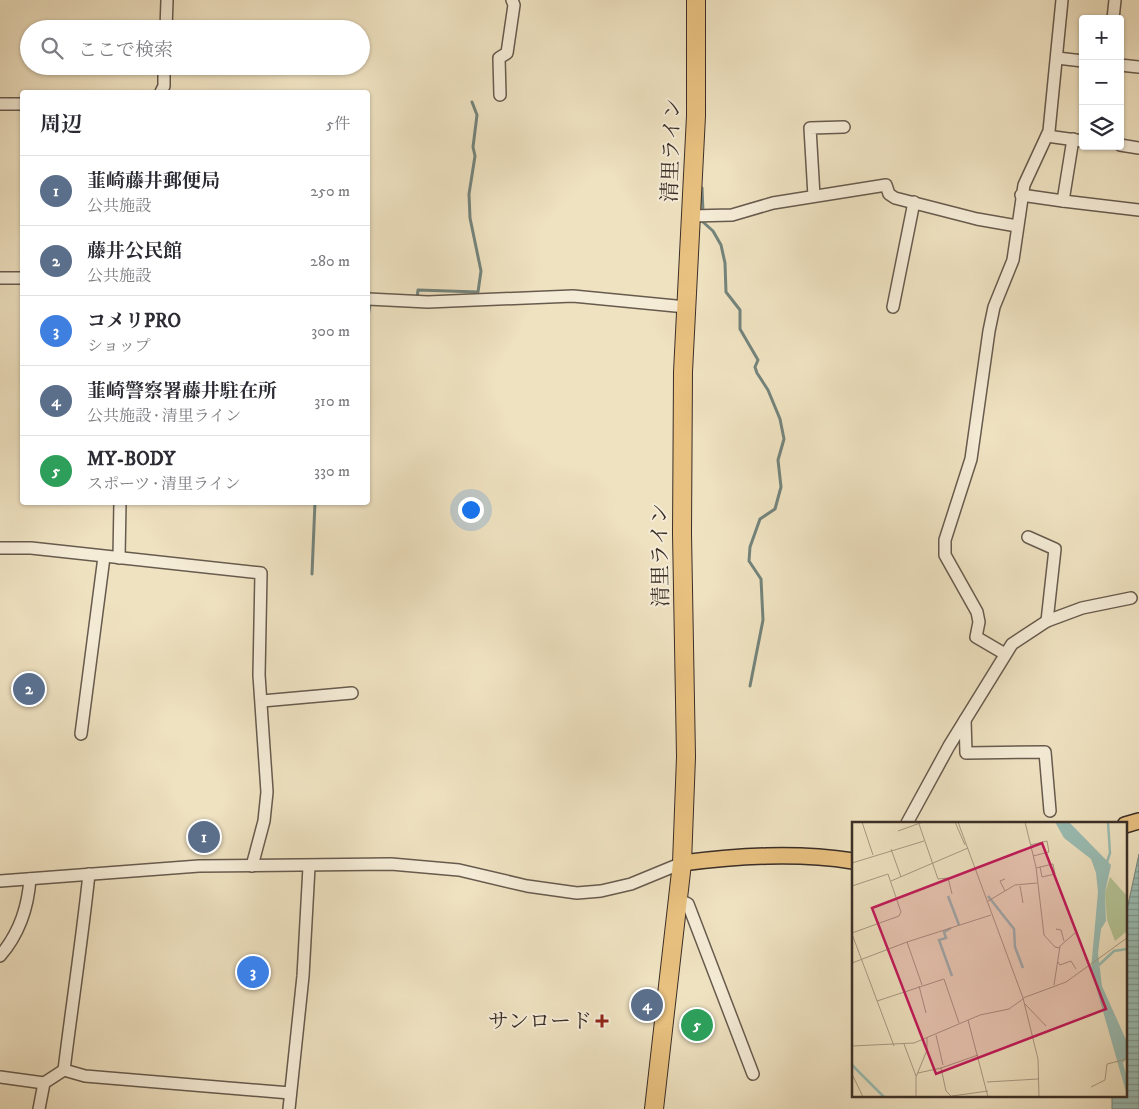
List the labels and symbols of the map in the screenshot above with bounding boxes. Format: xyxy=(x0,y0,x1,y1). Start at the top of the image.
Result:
street label: 清里ライン xyxy=(657,97,687,203)
your location xyxy=(458,497,484,523)
street label: 清里ライン xyxy=(647,503,675,607)
pin: 2 xyxy=(13,670,45,708)
pin: 1 xyxy=(188,818,220,856)
inset map xyxy=(852,822,1126,1096)
pin: 3 xyxy=(237,953,269,991)
pin: 4 xyxy=(631,986,663,1024)
pin: 5 xyxy=(681,1006,713,1044)
place label: サンロード xyxy=(488,1009,592,1035)
marker: サンロード xyxy=(596,1015,608,1027)

